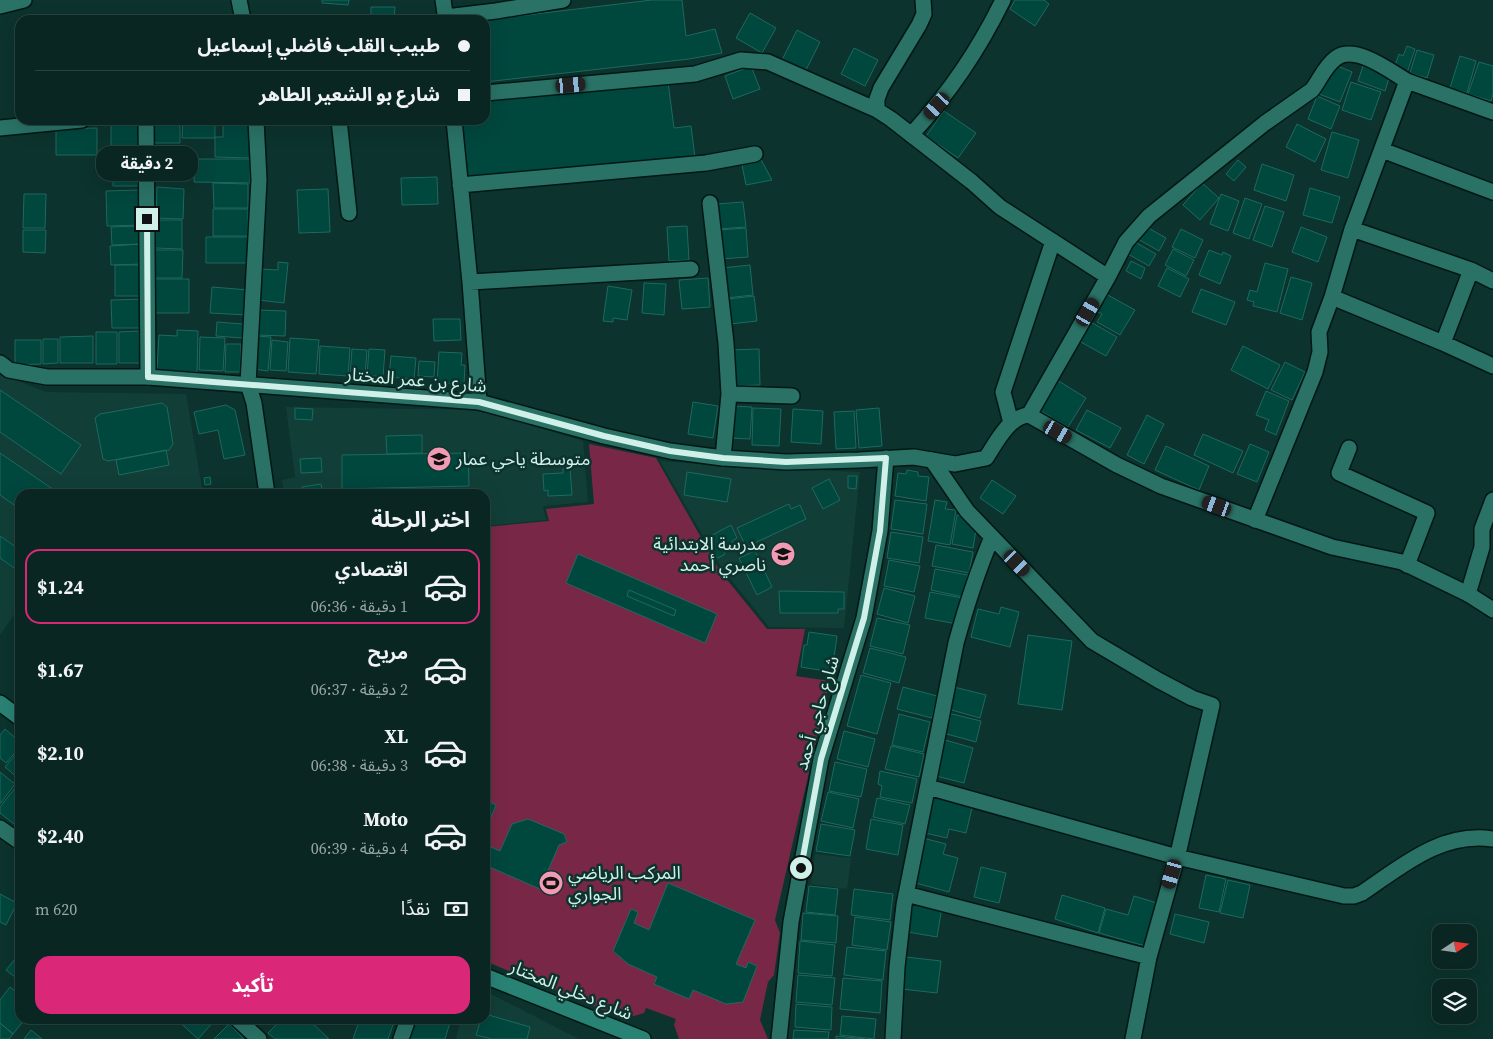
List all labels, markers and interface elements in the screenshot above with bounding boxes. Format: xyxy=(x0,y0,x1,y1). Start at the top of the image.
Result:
text: طبيب القلب فاضلي إسماعيل xyxy=(198,32,440,58)
car xyxy=(555,76,586,94)
text: شارع بو الشعير الطاهر xyxy=(259,81,440,107)
car xyxy=(921,90,952,122)
callout: 2 دقيقة xyxy=(96,146,198,182)
text: 2 دقيقة xyxy=(121,152,173,174)
route end xyxy=(136,208,158,230)
car xyxy=(1074,295,1101,329)
street label: شارع بن عمر المختار xyxy=(343,361,488,400)
car xyxy=(1041,418,1074,446)
school or university icon: متوسطة ياحي عمار xyxy=(426,446,452,472)
place label: متوسطة ياحي عمار xyxy=(455,446,590,472)
car xyxy=(1200,494,1233,518)
text: اختر الرحلة xyxy=(371,504,470,534)
place label: مدرسة الابتدائية ناصري أحمد xyxy=(653,531,766,578)
school or university icon: مدرسة الابتدائية ناصري أحمد xyxy=(770,541,796,567)
car xyxy=(1001,547,1032,579)
text: اقتصادي xyxy=(335,556,408,582)
icon: car xyxy=(423,564,468,609)
text: $1.24 xyxy=(37,574,84,600)
text: 1 دقيقة · 06:36 xyxy=(311,595,408,617)
text: مريح xyxy=(368,639,408,665)
icon: car xyxy=(423,647,468,692)
street label: شارع حاجي أحمد xyxy=(788,653,847,774)
text: $1.67 xyxy=(37,657,84,683)
text: 2 دقيقة · 06:37 xyxy=(311,678,408,700)
text: XL xyxy=(385,723,408,749)
icon: car xyxy=(423,730,468,775)
text: $2.10 xyxy=(37,740,84,766)
text: 3 دقيقة · 06:38 xyxy=(311,754,408,776)
text: Moto xyxy=(363,806,408,832)
icon: car xyxy=(423,813,468,858)
text: $2.40 xyxy=(37,823,84,849)
text: 4 دقيقة · 06:39 xyxy=(311,837,408,859)
route start xyxy=(790,857,812,879)
car xyxy=(1160,858,1183,890)
place label: المركب الرياضي الجواري xyxy=(568,860,681,907)
sports icon: المركب الرياضي الجواري xyxy=(538,870,564,896)
text: نقدًا xyxy=(401,895,430,921)
icon: cash xyxy=(442,895,470,923)
text: 620 m xyxy=(35,898,77,920)
north arrow xyxy=(1432,924,1478,969)
map controls xyxy=(1432,924,1477,1024)
street label: شارع دخلي المختار xyxy=(504,953,636,1027)
button: تأكيد xyxy=(35,956,470,1014)
button: layers xyxy=(1432,979,1477,1024)

